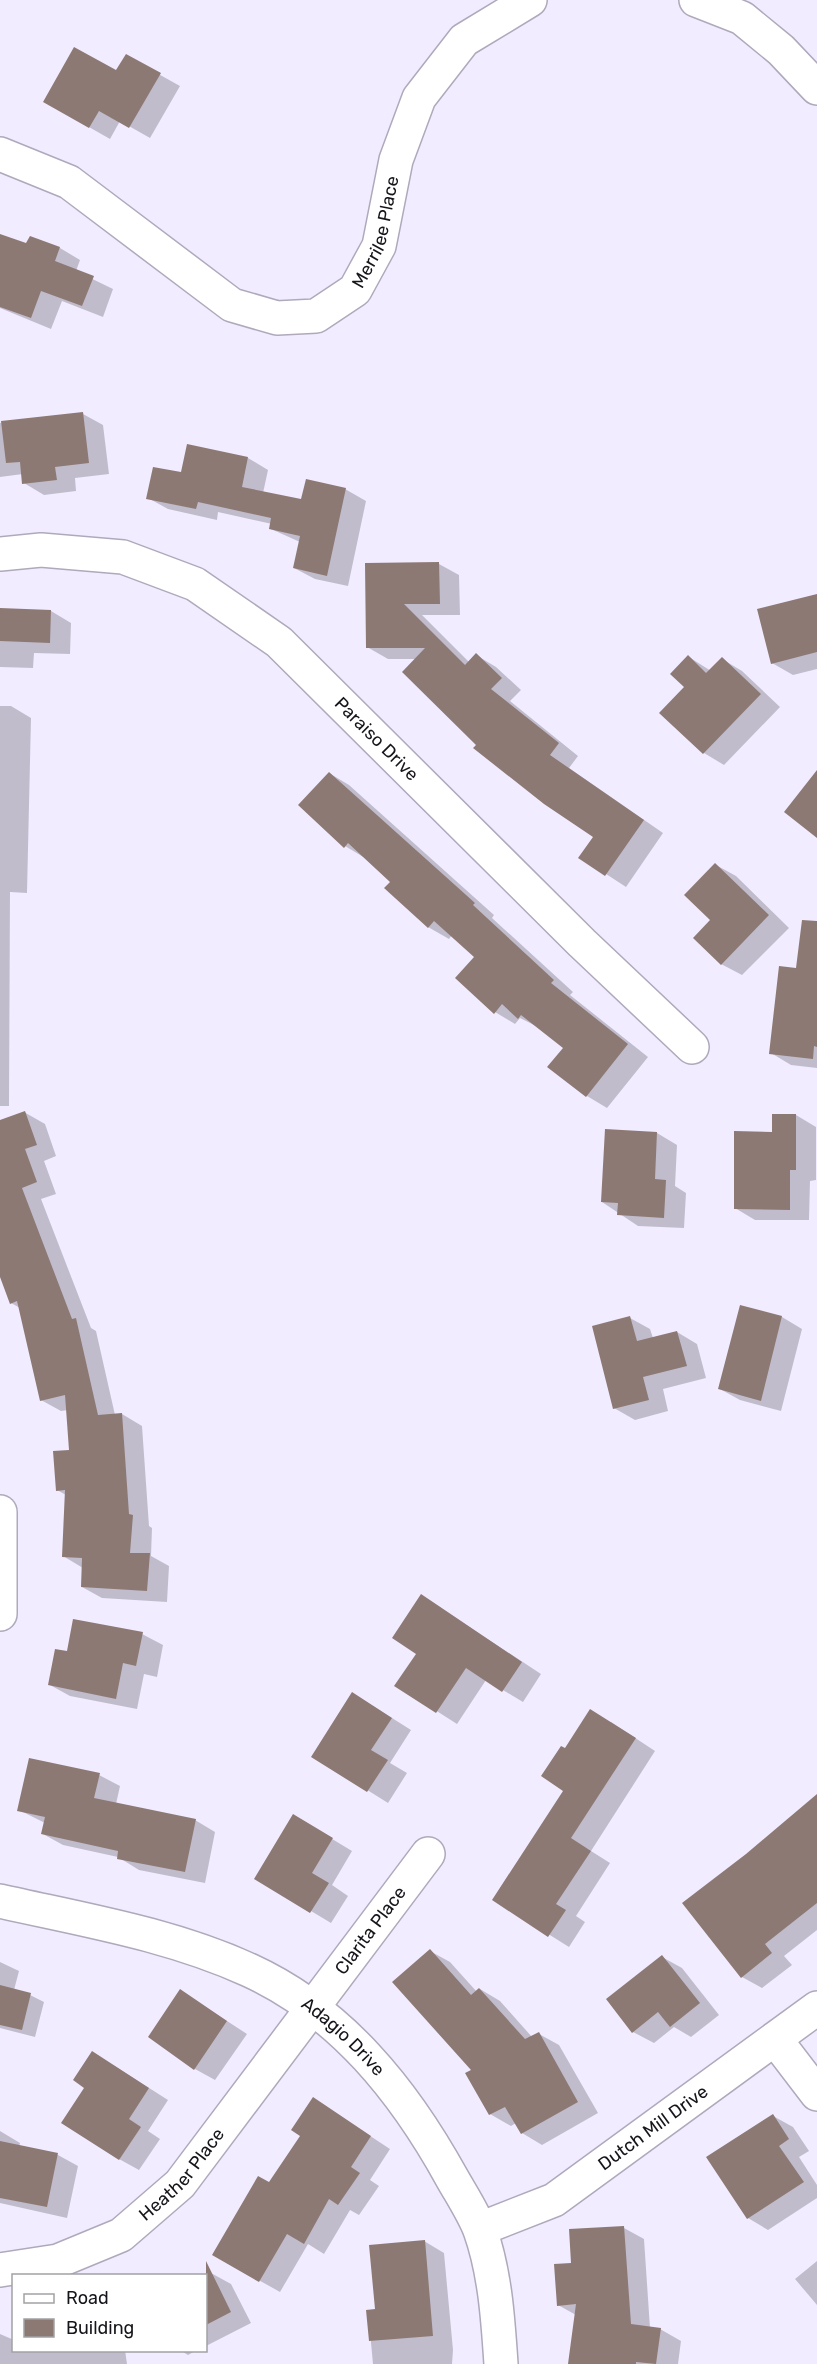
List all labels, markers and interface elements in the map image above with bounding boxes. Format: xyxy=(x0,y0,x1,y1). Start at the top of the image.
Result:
street label: Merrilee Place xyxy=(347,174,404,292)
street label: Paraiso Drive xyxy=(330,692,423,785)
street label: Clarita Place xyxy=(330,1882,411,1979)
street label: Adagio Drive xyxy=(297,1992,390,2080)
street label: Dutch Mill Drive xyxy=(594,2080,712,2175)
street label: Heather Place xyxy=(134,2124,229,2225)
legend xyxy=(12,2274,207,2352)
text: Road xyxy=(66,2287,109,2309)
text: Building xyxy=(66,2317,134,2339)

